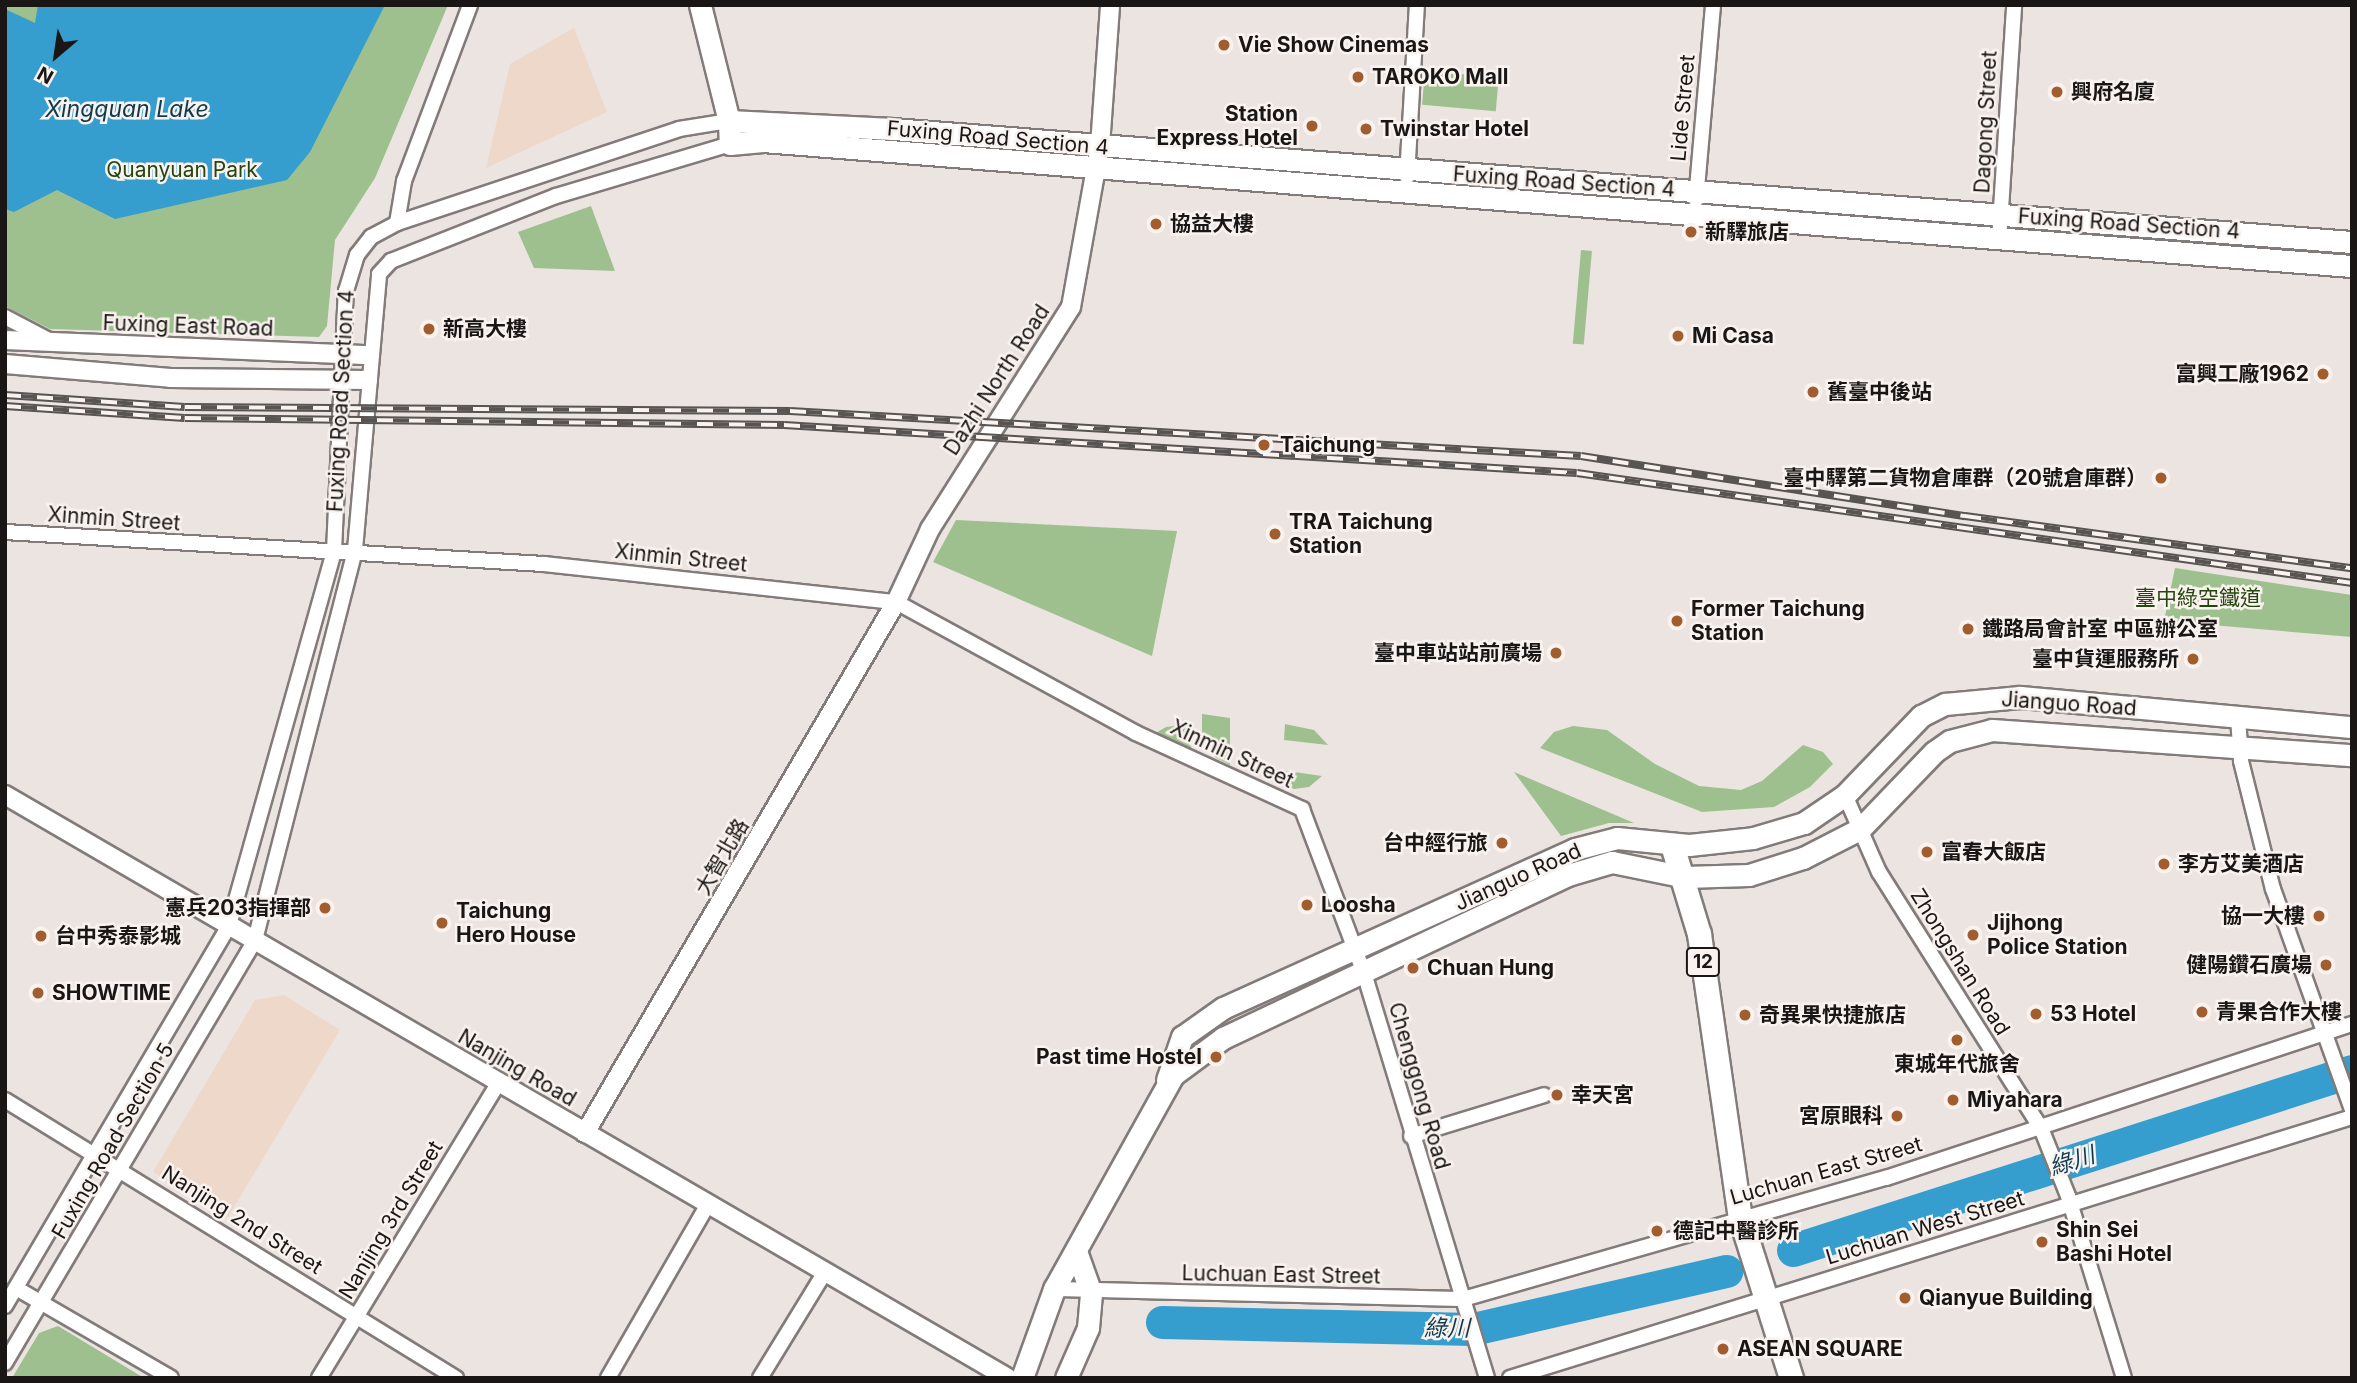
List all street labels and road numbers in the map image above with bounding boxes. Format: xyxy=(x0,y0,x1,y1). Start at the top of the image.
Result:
street label: Dagong Street xyxy=(1970,50,2002,194)
street label: Lide Street xyxy=(1666,53,1700,163)
street label: Fuxing Road Section 4 xyxy=(886,116,1110,160)
street label: Fuxing Road Section 4 xyxy=(1452,162,1676,202)
street label: Fuxing Road Section 4 xyxy=(2017,204,2241,244)
street label: Fuxing Road Section 4 xyxy=(323,289,359,513)
street label: Dazhi North Road xyxy=(939,300,1055,460)
street label: Fuxing East Road xyxy=(102,310,274,342)
street label: Xinmin Street xyxy=(47,502,181,536)
street label: Xinmin Street xyxy=(614,539,748,577)
street label: Jianguo Road xyxy=(2000,687,2138,721)
street label: Xinmin Street xyxy=(1166,715,1298,793)
street label: 大智北路 xyxy=(690,814,754,900)
street label: Jianguo Road xyxy=(1451,838,1585,916)
street label: Zhongshan Road xyxy=(1905,884,2015,1040)
road number: 12 xyxy=(1686,946,1720,978)
street label: Chenggong Road xyxy=(1383,1000,1455,1172)
street label: Nanjing Road xyxy=(454,1024,580,1112)
street label: Fuxing Road Section 5 xyxy=(47,1039,179,1243)
street label: Luchuan East Street xyxy=(1727,1131,1925,1211)
street label: Nanjing 3rd Street xyxy=(334,1136,448,1304)
street label: Nanjing 2nd Street xyxy=(157,1160,327,1280)
street label: Luchuan West Street xyxy=(1823,1186,2027,1270)
street label: Luchuan East Street xyxy=(1181,1261,1381,1289)

